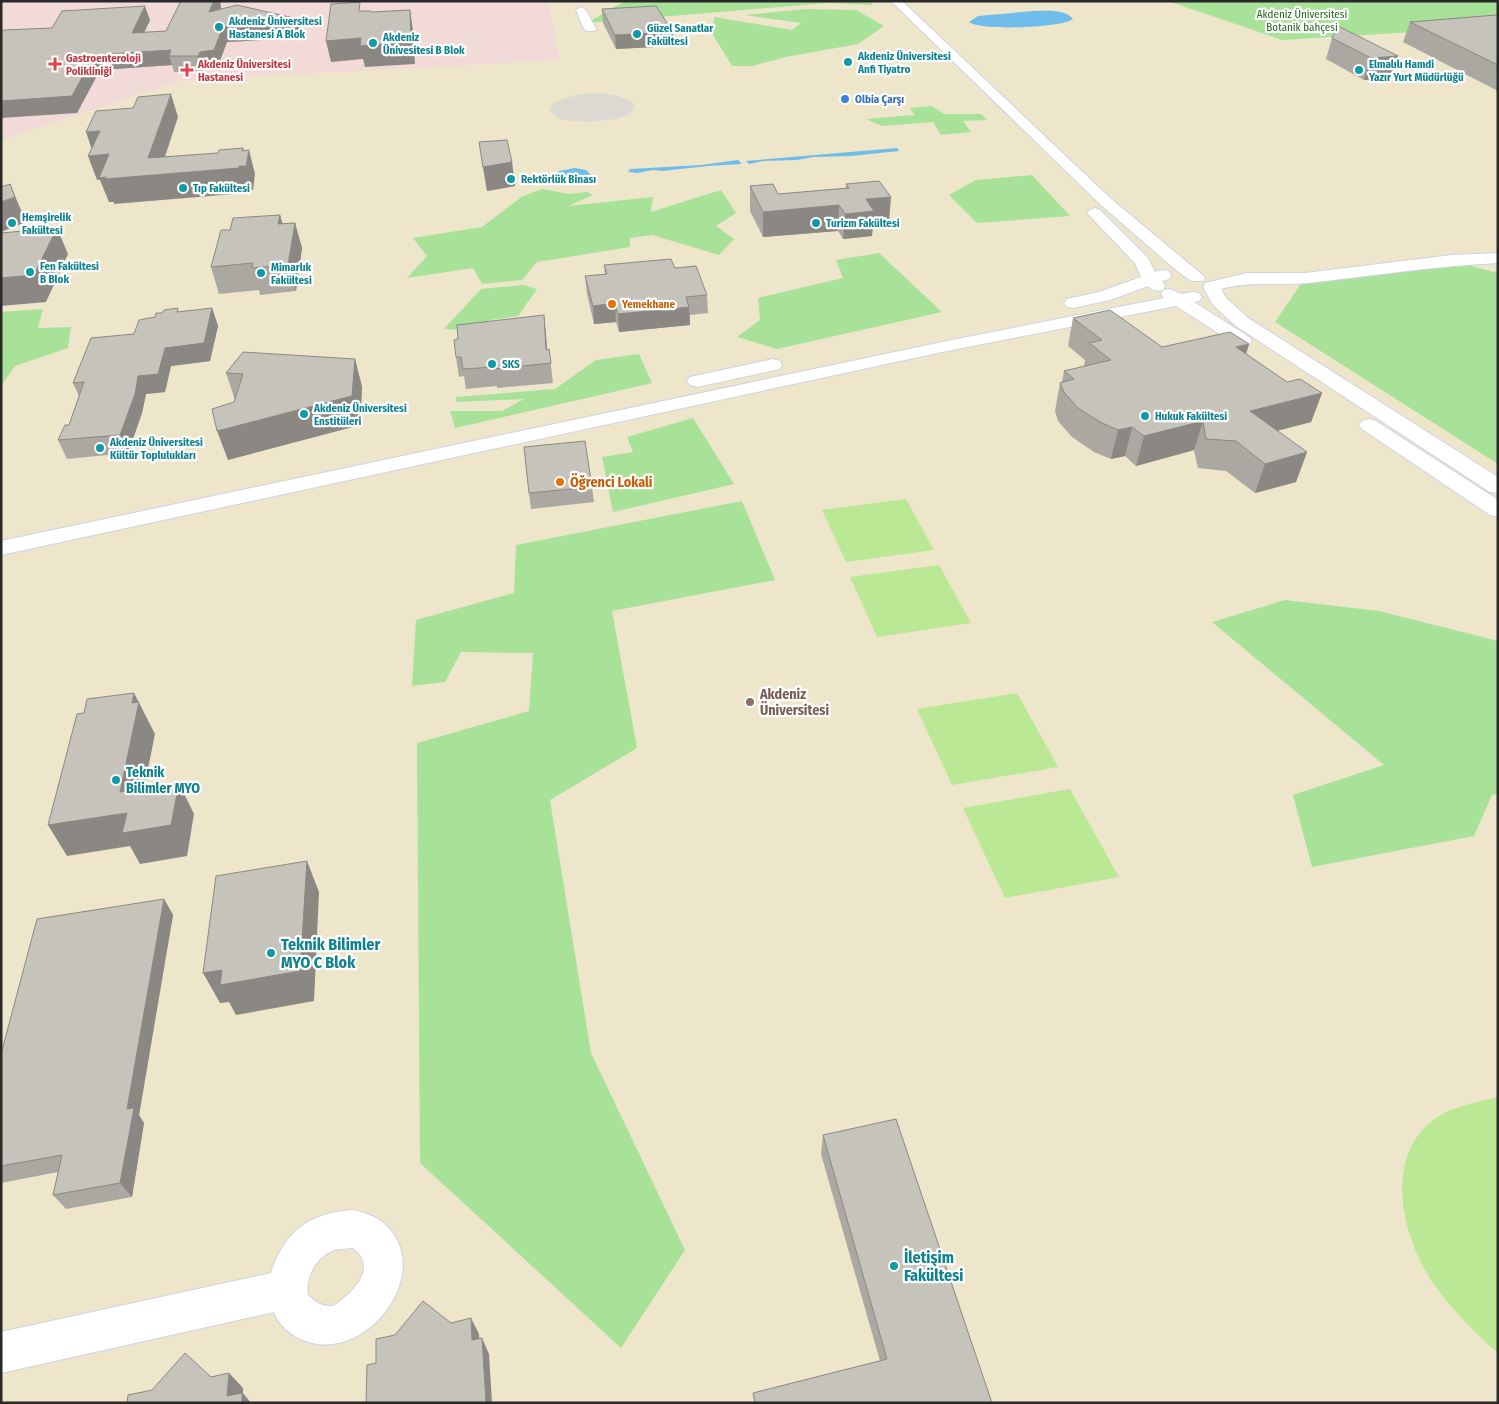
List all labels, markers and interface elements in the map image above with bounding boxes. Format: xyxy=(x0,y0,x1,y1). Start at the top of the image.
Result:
park label: Akdeniz Üniversitesi Botanik bahçesi xyxy=(1257,8,1347,34)
place label: Akdeniz Üniversitesi Hastanesi A Blok xyxy=(228,15,322,41)
marker: Akdeniz Üniversitesi Hastanesi A Blok xyxy=(213,21,225,33)
place label: Güzel Sanatlar Fakültesi xyxy=(647,22,714,48)
marker: Güzel Sanatlar Fakültesi xyxy=(631,28,643,40)
place label: Akdeniz Ünivesitesi B Blok xyxy=(382,31,465,57)
marker: Akdeniz Ünivesitesi B Blok xyxy=(367,37,379,49)
place label: Akdeniz Üniversitesi Anfi Tiyatro xyxy=(857,50,951,76)
place label: Gastroenteroloji Polikliniği xyxy=(66,52,141,78)
marker: Akdeniz Üniversitesi Anfi Tiyatro xyxy=(842,56,854,68)
marker: Gastroenteroloji Polikliniği xyxy=(48,57,62,71)
place label: Akdeniz Üniversitesi Hastanesi xyxy=(197,58,291,84)
place label: Elmalılı Hamdi Yazır Yurt Müdürlüğü xyxy=(1368,58,1464,84)
marker: Akdeniz Üniversitesi Hastanesi xyxy=(180,63,194,77)
marker: Elmalılı Hamdi Yazır Yurt Müdürlüğü xyxy=(1353,64,1365,76)
marker: Olbia Çarşı xyxy=(839,93,851,105)
place label: Olbia Çarşı xyxy=(855,93,904,106)
marker: Rektörlük Binası xyxy=(505,173,517,185)
place label: Rektörlük Binası xyxy=(521,173,596,186)
marker: Tıp Fakültesi xyxy=(177,182,189,194)
place label: Tıp Fakültesi xyxy=(193,182,250,195)
place label: Hemşirelik Fakültesi xyxy=(22,211,71,237)
marker: Hemşirelik Fakültesi xyxy=(6,217,18,229)
marker: Turizm Fakültesi xyxy=(810,217,822,229)
place label: Turizm Fakültesi xyxy=(826,217,900,230)
place label: Fen Fakültesi B Blok xyxy=(40,260,99,286)
place label: Mimarlık Fakültesi xyxy=(271,261,312,287)
marker: Fen Fakültesi B Blok xyxy=(24,266,36,278)
marker: Mimarlık Fakültesi xyxy=(255,267,267,279)
marker: Yemekhane xyxy=(606,298,618,310)
place label: Yemekhane xyxy=(621,298,675,311)
marker: SKS xyxy=(486,358,498,370)
place label: SKS xyxy=(502,358,520,371)
place label: Akdeniz Üniversitesi Enstitüleri xyxy=(313,402,407,428)
marker: Akdeniz Üniversitesi Enstitüleri xyxy=(298,408,310,420)
marker: Hukuk Fakültesi xyxy=(1139,410,1151,422)
place label: Hukuk Fakültesi xyxy=(1155,410,1227,423)
place label: Akdeniz Üniversitesi Kültür Toplulukları xyxy=(109,436,203,462)
marker: Akdeniz Üniversitesi Kültür Toplulukları xyxy=(94,442,106,454)
place label: Öğrenci Lokali xyxy=(570,473,653,491)
marker: Öğrenci Lokali xyxy=(554,476,566,488)
place label: Akdeniz Üniversitesi xyxy=(759,686,829,719)
marker: Akdeniz Üniversitesi xyxy=(744,696,756,708)
place label: Teknik Bilimler MYO xyxy=(126,764,200,797)
marker: Teknik Bilimler MYO xyxy=(110,774,122,786)
place label: Teknik Bilimler MYO C Blok xyxy=(281,935,380,972)
marker: Teknik Bilimler MYO C Blok xyxy=(265,947,277,959)
place label: İletişim Fakültesi xyxy=(904,1248,963,1285)
marker: İletişim Fakültesi xyxy=(888,1260,900,1272)

